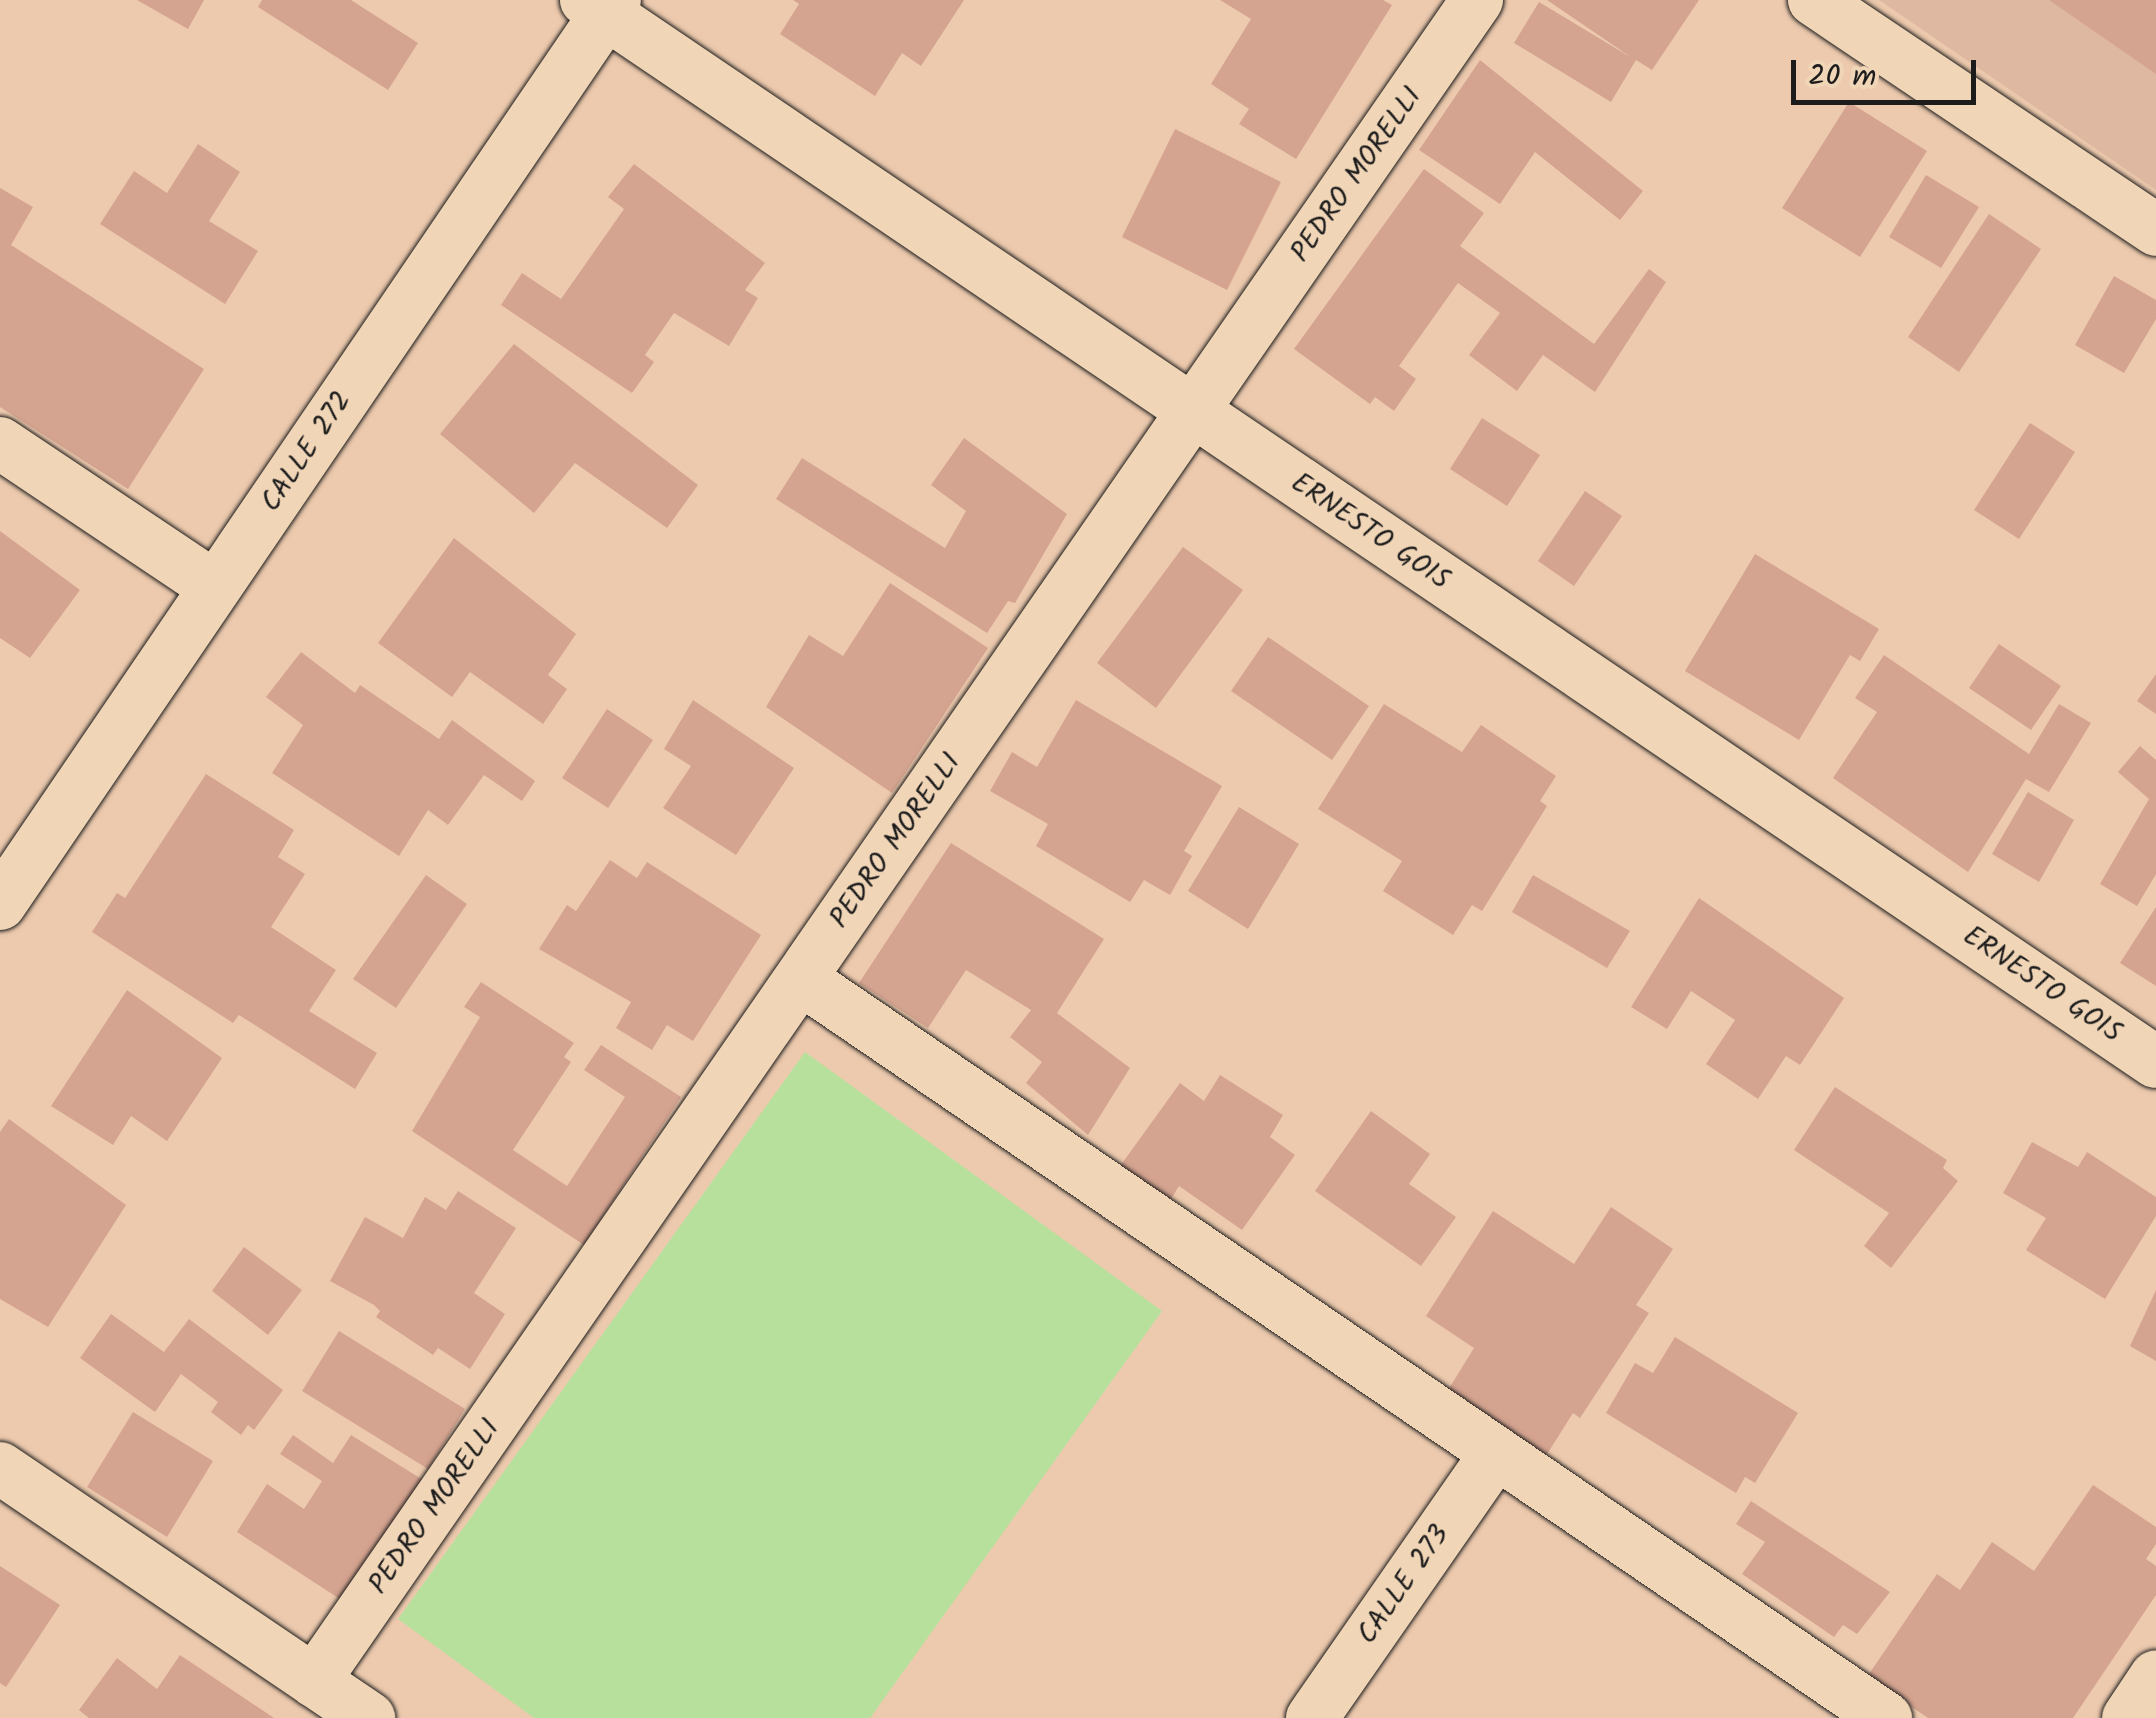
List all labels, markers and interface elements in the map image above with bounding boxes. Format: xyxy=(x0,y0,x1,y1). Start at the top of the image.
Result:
scale bar xyxy=(1796,40,1981,102)
text: 20 m xyxy=(1808,53,1876,101)
street label: PEDRO MORELLI xyxy=(1284,81,1430,269)
street label: CALLE 272 xyxy=(255,386,359,518)
street label: ERNESTO GOIS xyxy=(1284,467,1456,597)
street label: PEDRO MORELLI xyxy=(823,747,969,935)
street label: ERNESTO GOIS xyxy=(1956,920,2128,1050)
street label: PEDRO MORELLI xyxy=(362,1413,508,1601)
street label: CALLE 273 xyxy=(1351,1519,1457,1651)

